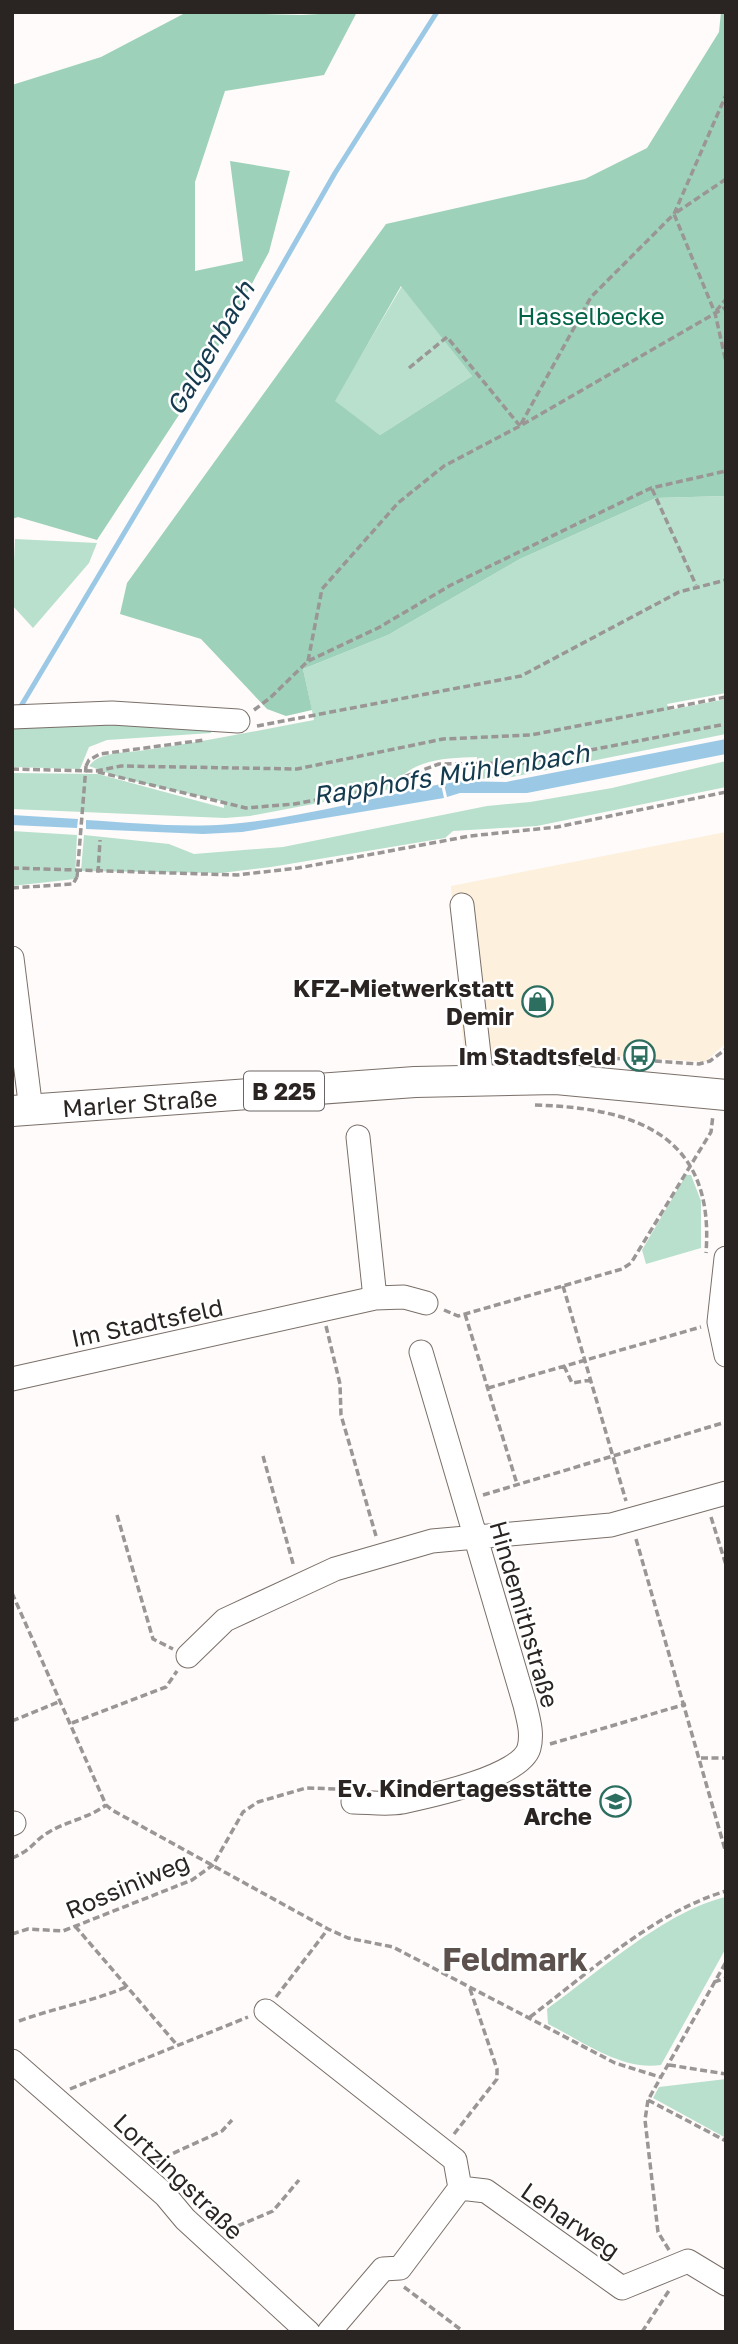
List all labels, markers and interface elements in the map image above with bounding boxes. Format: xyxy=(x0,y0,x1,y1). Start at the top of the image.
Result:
water label: Galgenbach xyxy=(159,275,261,420)
park label: Hasselbecke xyxy=(517,301,665,330)
water label: Rapphofs Mühlenbach xyxy=(311,737,592,811)
place label: KFZ-Mietwerkstatt Demir xyxy=(293,973,514,1030)
shop icon: KFZ-Mietwerkstatt Demir xyxy=(520,984,554,1018)
bus stop icon: Im Stadtsfeld xyxy=(622,1038,656,1072)
place label: Im Stadtsfeld xyxy=(458,1041,616,1070)
road number: B 225 xyxy=(244,1072,324,1110)
street label: Marler Straße xyxy=(61,1082,218,1122)
street label: Im Stadtsfeld xyxy=(68,1292,226,1352)
street label: Hindemithstraße xyxy=(484,1517,566,1711)
place label: Ev. Kindertagesstätte Arche xyxy=(337,1773,592,1830)
school or university icon: Ev. Kindertagesstätte Arche xyxy=(598,1784,632,1818)
street label: Rossiniweg xyxy=(61,1846,193,1924)
district label: Feldmark xyxy=(442,1940,588,1978)
street label: Lortzingstraße xyxy=(108,2107,250,2245)
street label: Leharweg xyxy=(516,2176,626,2264)

